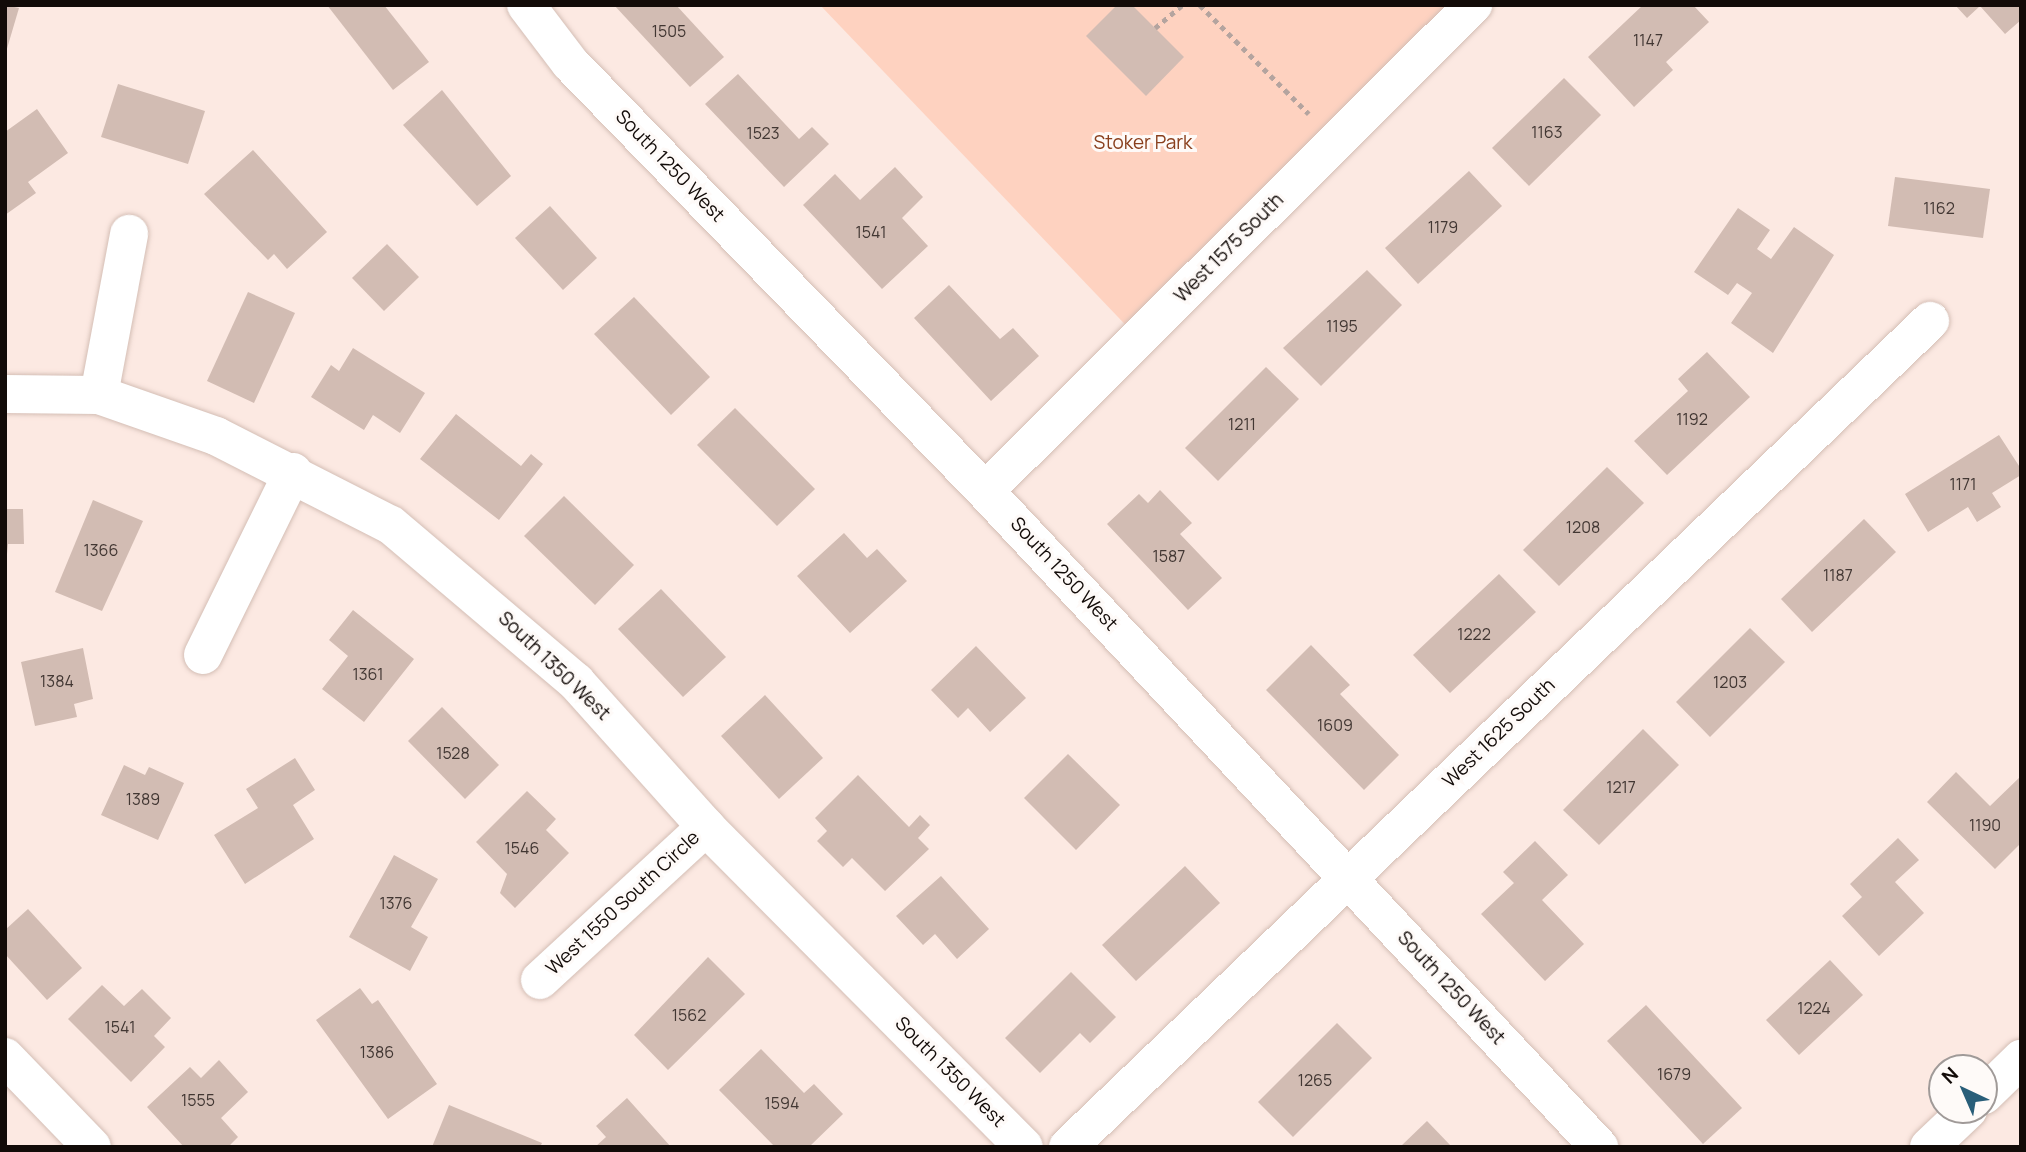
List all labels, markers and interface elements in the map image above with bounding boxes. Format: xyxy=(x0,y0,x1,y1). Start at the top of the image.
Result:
house number: 1505 xyxy=(652,21,686,41)
house number: 1147 xyxy=(1633,30,1663,50)
street label: South 1250 West xyxy=(611,105,729,227)
house number: 1163 xyxy=(1531,122,1563,142)
house number: 1523 xyxy=(747,123,779,143)
park label: Stoker Park xyxy=(1093,132,1193,154)
street label: West 1575 South xyxy=(1170,189,1288,307)
house number: 1162 xyxy=(1923,198,1955,218)
house number: 1179 xyxy=(1428,217,1458,237)
house number: 1541 xyxy=(855,222,887,242)
house number: 1195 xyxy=(1326,316,1358,336)
house number: 1192 xyxy=(1676,409,1708,429)
house number: 1211 xyxy=(1228,414,1256,434)
house number: 1171 xyxy=(1950,474,1976,494)
street label: South 1250 West xyxy=(1006,513,1122,635)
house number: 1208 xyxy=(1566,517,1600,537)
house number: 1366 xyxy=(84,540,118,560)
house number: 1587 xyxy=(1153,546,1185,566)
house number: 1187 xyxy=(1823,565,1853,585)
street label: South 1350 West xyxy=(493,607,615,725)
house number: 1222 xyxy=(1457,624,1491,644)
house number: 1361 xyxy=(352,664,384,684)
house number: 1384 xyxy=(40,671,74,691)
house number: 1203 xyxy=(1713,672,1747,692)
street label: West 1625 South xyxy=(1438,674,1560,792)
house number: 1609 xyxy=(1317,715,1353,735)
house number: 1528 xyxy=(436,743,470,763)
house number: 1217 xyxy=(1606,777,1636,797)
house number: 1389 xyxy=(126,789,160,809)
house number: 1190 xyxy=(1969,815,2001,835)
street label: West 1550 South Circle xyxy=(542,826,704,980)
house number: 1546 xyxy=(505,838,539,858)
house number: 1376 xyxy=(379,893,413,913)
street label: South 1250 West xyxy=(1393,927,1509,1049)
house number: 1224 xyxy=(1797,998,1831,1018)
house number: 1562 xyxy=(672,1005,706,1025)
street label: South 1350 West xyxy=(890,1012,1010,1132)
house number: 1541 xyxy=(104,1017,136,1037)
house number: 1386 xyxy=(360,1042,394,1062)
north arrow xyxy=(1928,1054,1998,1124)
text: N xyxy=(1936,1061,1964,1089)
house number: 1679 xyxy=(1657,1064,1691,1084)
house number: 1265 xyxy=(1298,1070,1332,1090)
house number: 1555 xyxy=(181,1090,215,1110)
house number: 1594 xyxy=(765,1093,799,1113)

